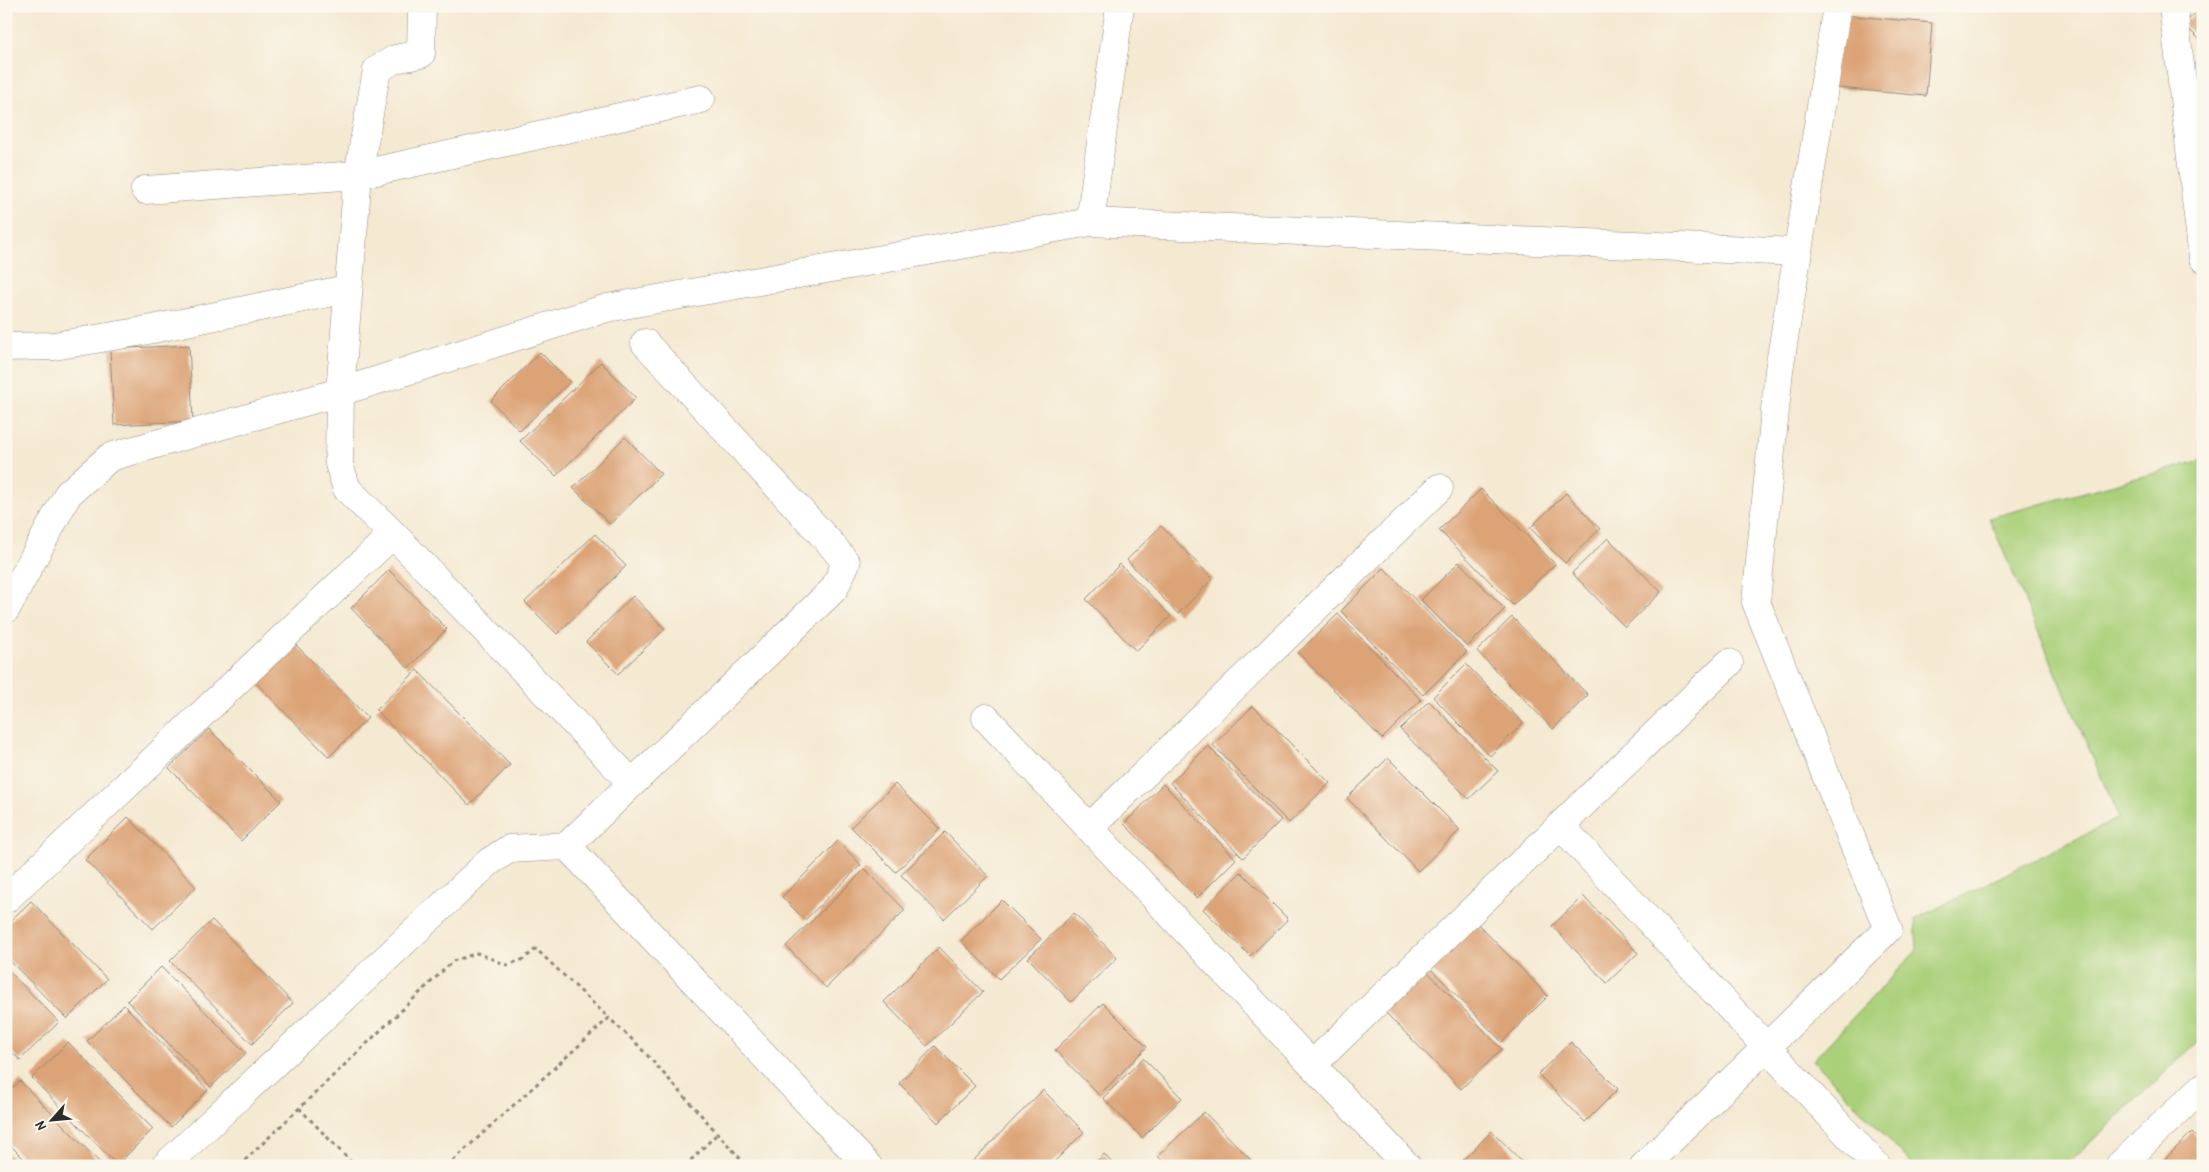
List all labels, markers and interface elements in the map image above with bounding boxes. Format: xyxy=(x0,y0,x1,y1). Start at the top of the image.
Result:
north arrow xyxy=(28,1094,78,1144)
text: N xyxy=(30,1118,50,1134)

